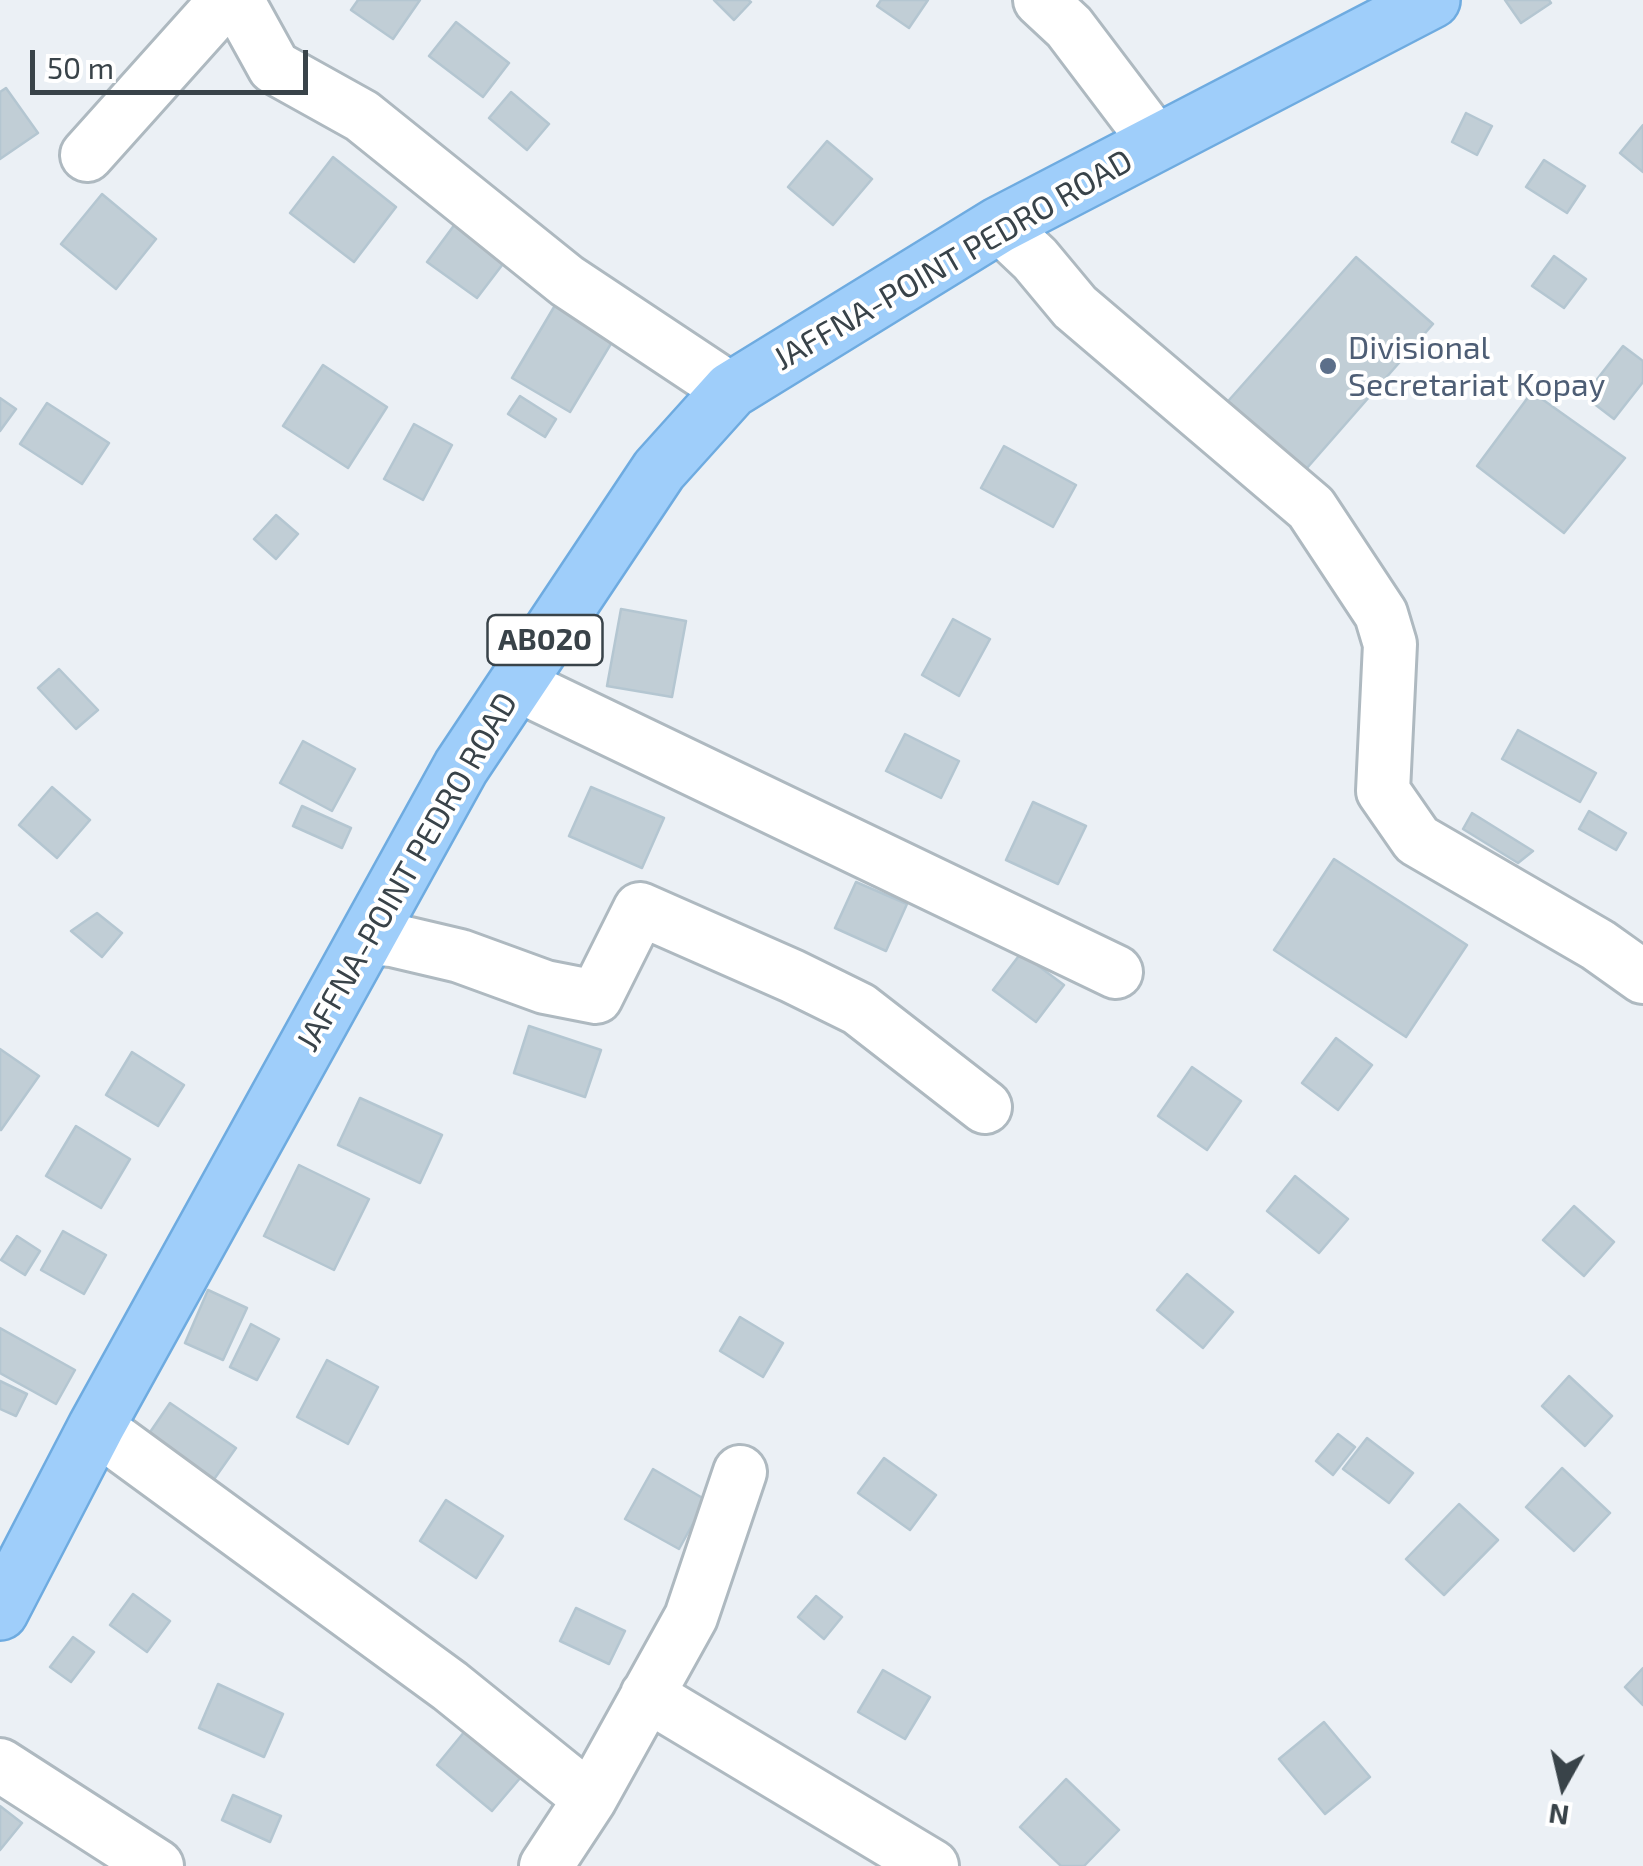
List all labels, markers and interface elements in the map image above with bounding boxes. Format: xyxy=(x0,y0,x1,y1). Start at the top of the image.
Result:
scale bar xyxy=(35,30,312,92)
text: 50 m xyxy=(47,49,114,85)
street label: JAFFNA-POINT PEDRO ROAD xyxy=(767,141,1139,379)
place label: Divisional Secretariat Kopay xyxy=(1348,329,1606,404)
marker: Divisional Secretariat Kopay xyxy=(1317,355,1339,377)
road number: AB020 xyxy=(488,615,602,665)
street label: JAFFNA-POINT PEDRO ROAD xyxy=(288,686,526,1058)
north arrow xyxy=(1513,1736,1613,1836)
text: N xyxy=(1546,1797,1571,1834)

